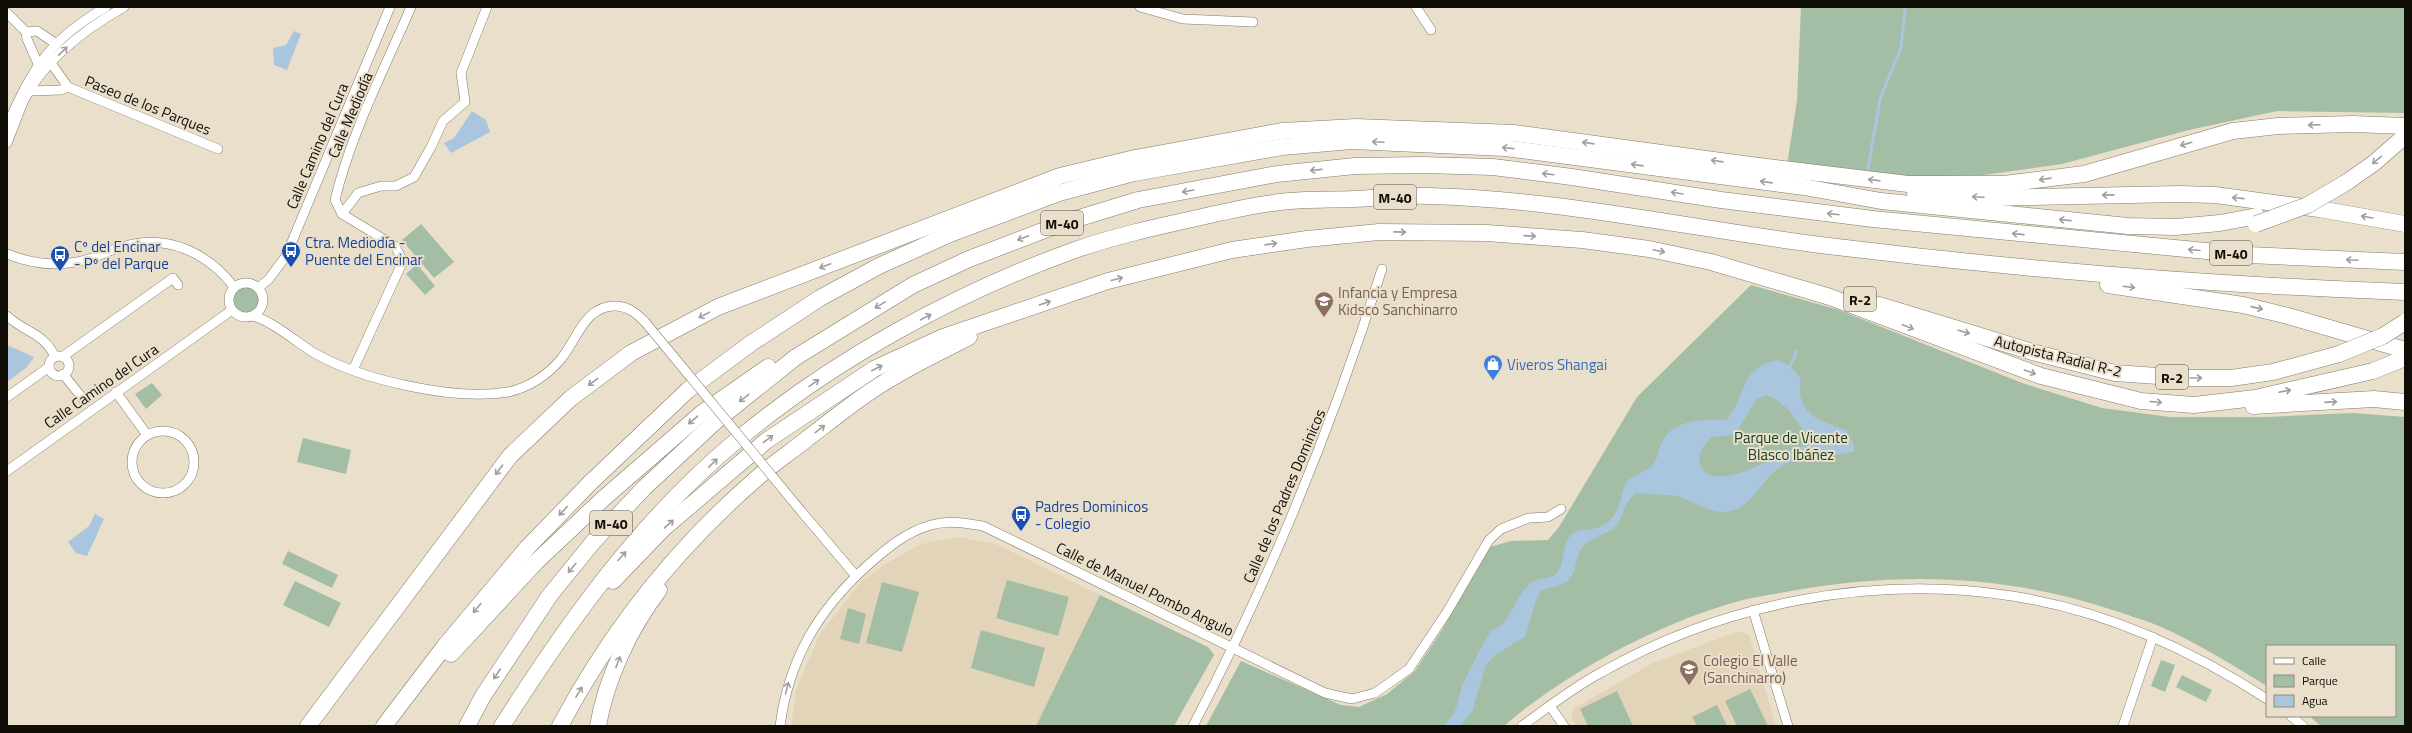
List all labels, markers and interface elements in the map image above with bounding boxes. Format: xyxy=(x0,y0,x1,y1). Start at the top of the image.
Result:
one-way arrow xyxy=(58,46,68,56)
street label: Calle Mediodía xyxy=(322,68,379,162)
street label: Paseo de los Parques xyxy=(81,69,215,141)
street label: Calle Camino del Cura xyxy=(280,79,354,213)
one-way arrow xyxy=(2308,121,2321,129)
one-way arrow xyxy=(1372,138,1385,146)
one-way arrow xyxy=(1582,139,1595,147)
one-way arrow xyxy=(2180,141,2193,149)
one-way arrow xyxy=(1502,144,1515,152)
one-way arrow xyxy=(2371,156,2382,165)
one-way arrow xyxy=(1711,157,1724,165)
one-way arrow xyxy=(1631,161,1644,169)
one-way arrow xyxy=(1310,166,1323,174)
one-way arrow xyxy=(1542,170,1555,178)
one-way arrow xyxy=(2039,175,2052,183)
one-way arrow xyxy=(1868,176,1881,184)
one-way arrow xyxy=(1760,178,1773,186)
road number: M-40 xyxy=(1374,185,1416,209)
one-way arrow xyxy=(1182,187,1195,195)
one-way arrow xyxy=(1671,189,1684,197)
one-way arrow xyxy=(2102,191,2115,198)
one-way arrow xyxy=(1972,194,1985,201)
one-way arrow xyxy=(2232,194,2245,202)
one-way arrow xyxy=(1827,210,1840,218)
road number: M-40 xyxy=(1041,211,1083,235)
one-way arrow xyxy=(2360,213,2373,221)
one-way arrow xyxy=(2059,216,2072,223)
one-way arrow xyxy=(1393,228,1406,236)
one-way arrow xyxy=(2012,230,2025,237)
place label: Ctra. Mediodía - Puente del Encinar xyxy=(305,231,423,271)
one-way arrow xyxy=(1523,233,1536,240)
place label: Cº del Encinar - Pº del Parque xyxy=(74,235,169,275)
one-way arrow xyxy=(1017,235,1029,243)
bus stop icon: Ctra. Mediodía - Puente del Encinar xyxy=(280,240,302,268)
one-way arrow xyxy=(1264,240,1277,248)
road number: M-40 xyxy=(2210,241,2252,265)
bus stop icon: Cº del Encinar - Pº del Parque xyxy=(49,244,71,272)
one-way arrow xyxy=(2188,246,2201,253)
one-way arrow xyxy=(1652,247,1665,255)
one-way arrow xyxy=(2346,256,2359,263)
one-way arrow xyxy=(819,262,831,270)
one-way arrow xyxy=(1110,275,1123,282)
place label: Infancia y Empresa Kidsco Sanchinarro xyxy=(1338,281,1458,321)
one-way arrow xyxy=(2122,283,2135,291)
road number: R-2 xyxy=(1844,287,1876,311)
school or university icon: Infancia y Empresa Kidsco Sanchinarro xyxy=(1313,290,1335,318)
one-way arrow xyxy=(1038,298,1050,306)
one-way arrow xyxy=(874,302,886,310)
one-way arrow xyxy=(2250,305,2263,313)
one-way arrow xyxy=(698,311,710,319)
one-way arrow xyxy=(920,313,932,320)
one-way arrow xyxy=(1901,323,1913,331)
one-way arrow xyxy=(1958,329,1971,336)
street label: Autopista Radial R-2 xyxy=(1992,329,2124,383)
street label: Calle Camino del Cura xyxy=(39,338,163,434)
shop icon: Viveros Shangai xyxy=(1482,353,1504,381)
place label: Viveros Shangai xyxy=(1507,353,1607,376)
one-way arrow xyxy=(871,364,883,372)
road number: R-2 xyxy=(2156,365,2188,389)
one-way arrow xyxy=(2023,369,2035,377)
one-way arrow xyxy=(2189,374,2202,382)
one-way arrow xyxy=(588,377,599,386)
one-way arrow xyxy=(809,379,820,387)
one-way arrow xyxy=(2278,387,2291,395)
one-way arrow xyxy=(738,394,749,403)
one-way arrow xyxy=(2149,398,2162,405)
one-way arrow xyxy=(2324,398,2337,405)
street label: Calle de los Padres Dominicos xyxy=(1237,405,1331,587)
one-way arrow xyxy=(689,415,699,424)
one-way arrow xyxy=(814,425,825,434)
park label: Parque de Vicente Blasco Ibáñez xyxy=(1734,426,1848,466)
one-way arrow xyxy=(762,435,773,443)
one-way arrow xyxy=(707,459,717,468)
one-way arrow xyxy=(495,465,503,476)
place label: Padres Dominicos - Colegio xyxy=(1035,495,1148,535)
bus stop icon: Padres Dominicos - Colegio xyxy=(1010,504,1032,532)
one-way arrow xyxy=(558,506,568,516)
road number: M-40 xyxy=(590,511,632,535)
one-way arrow xyxy=(664,519,675,528)
street label: Calle de Manuel Pombo Angulo xyxy=(1052,536,1238,642)
one-way arrow xyxy=(617,551,626,561)
one-way arrow xyxy=(567,563,576,573)
one-way arrow xyxy=(472,603,481,614)
legend xyxy=(2266,645,2396,717)
place label: Colegio El Valle (Sanchinarro) xyxy=(1703,649,1798,689)
text: Calle xyxy=(2302,651,2326,670)
one-way arrow xyxy=(615,657,623,669)
school or university icon: Colegio El Valle (Sanchinarro) xyxy=(1678,658,1700,686)
one-way arrow xyxy=(493,668,501,679)
text: Parque xyxy=(2302,671,2338,690)
one-way arrow xyxy=(784,682,792,695)
one-way arrow xyxy=(575,686,583,698)
text: Agua xyxy=(2302,691,2328,710)

